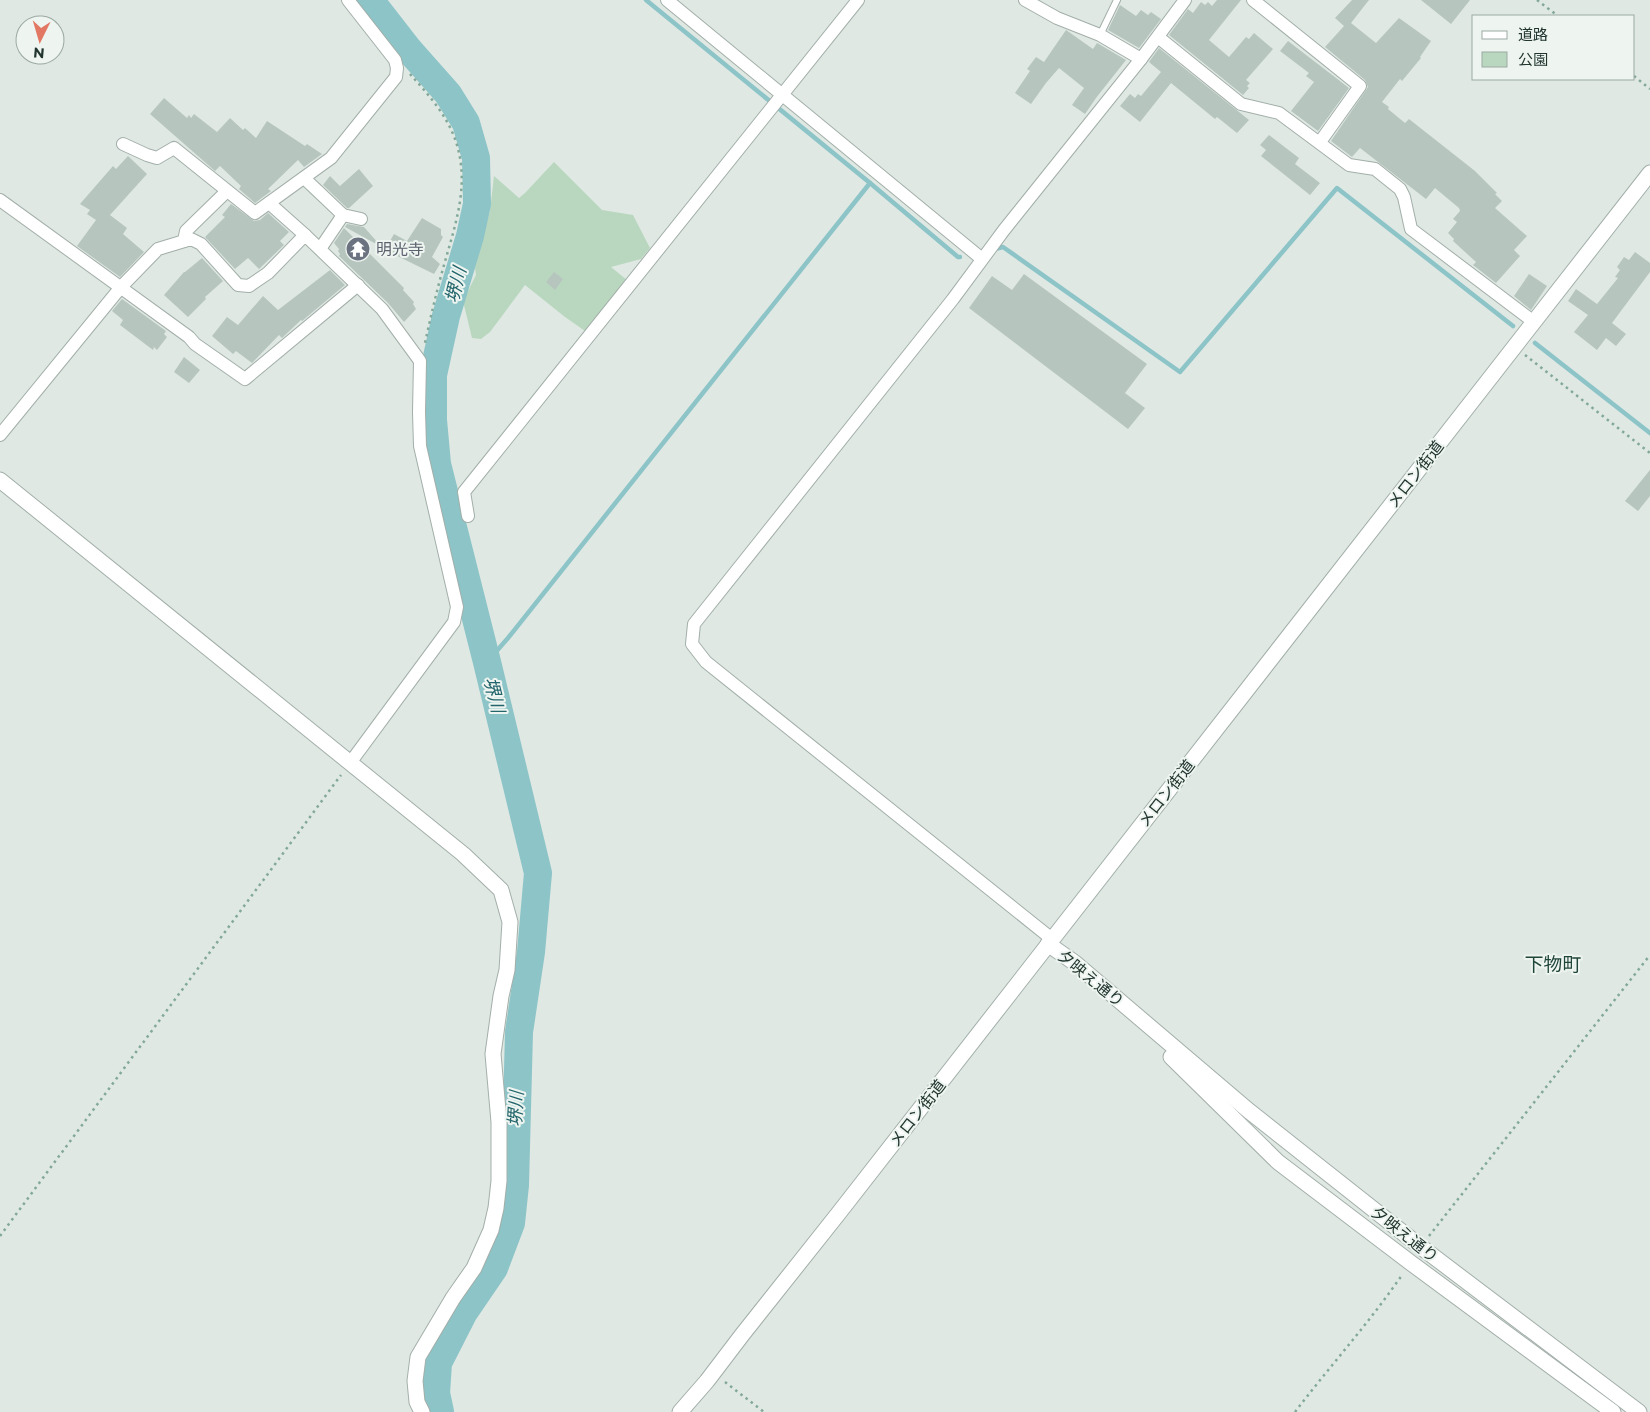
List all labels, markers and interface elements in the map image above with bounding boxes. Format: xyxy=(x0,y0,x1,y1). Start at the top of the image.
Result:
north arrow xyxy=(15,15,65,65)
legend xyxy=(1472,15,1635,80)
text: 道路 xyxy=(1518,25,1548,44)
text: N xyxy=(32,43,45,62)
text: 公園 xyxy=(1518,50,1548,69)
temple icon: 明光寺 xyxy=(345,236,371,262)
place label: 明光寺 xyxy=(376,240,424,259)
water label: 堺川 xyxy=(441,263,472,305)
street label: メロン街道 xyxy=(1383,437,1448,512)
water label: 堺川 xyxy=(479,675,510,717)
street label: メロン街道 xyxy=(1134,756,1199,831)
street label: 夕映え通り xyxy=(1054,946,1128,1011)
district label: 下物町 xyxy=(1524,953,1582,976)
street label: メロン街道 xyxy=(885,1076,950,1151)
water label: 堺川 xyxy=(504,1088,528,1128)
street label: 夕映え通り xyxy=(1367,1202,1442,1267)

